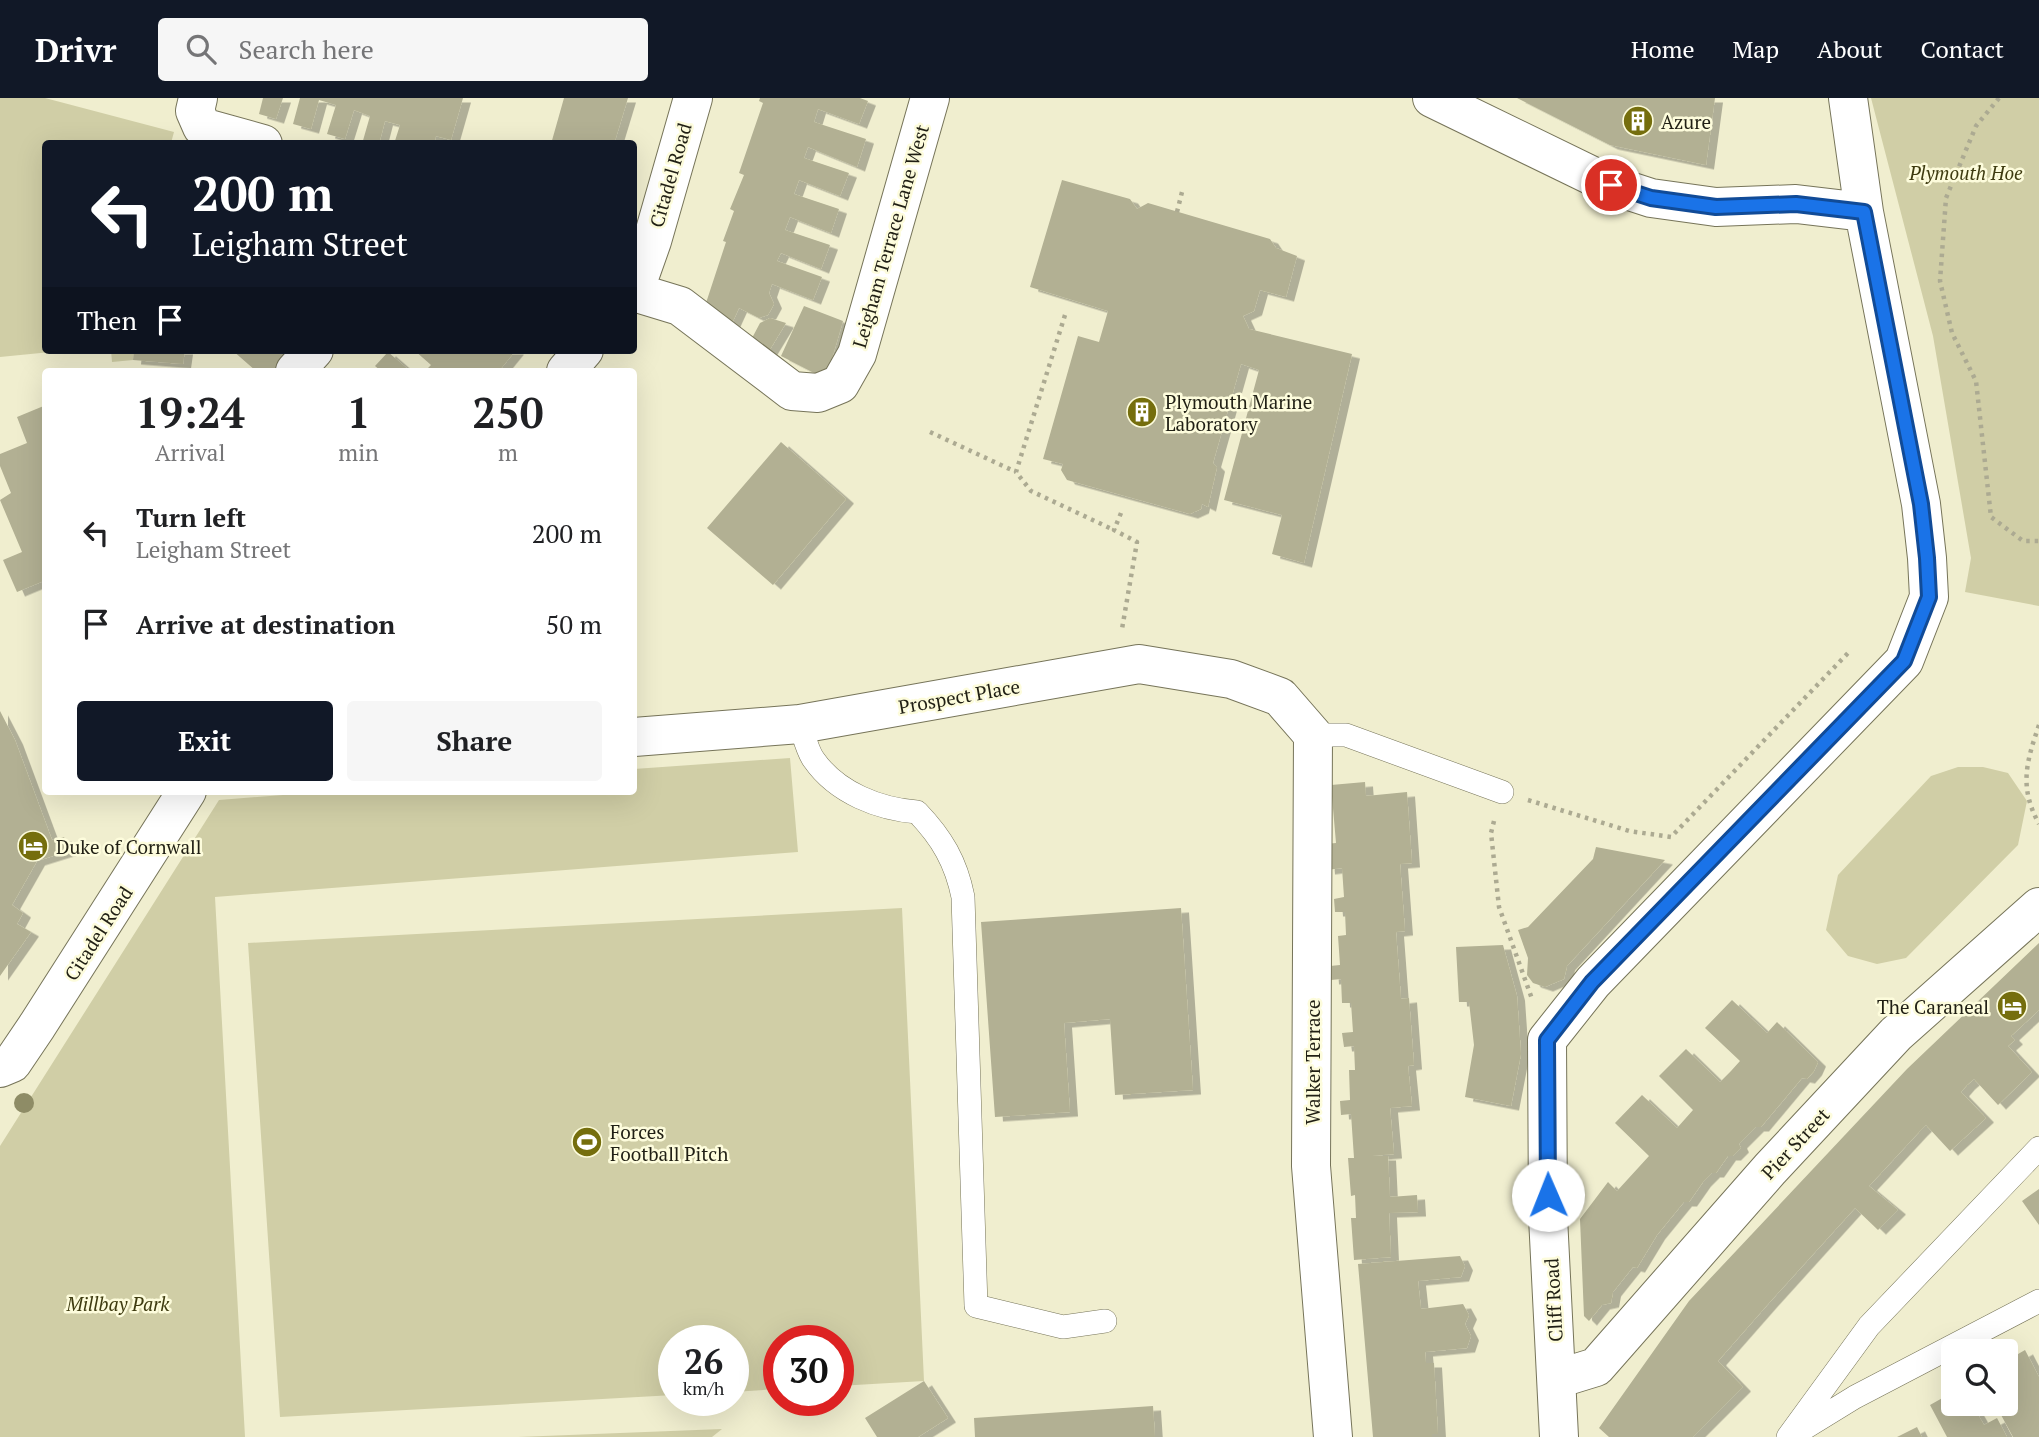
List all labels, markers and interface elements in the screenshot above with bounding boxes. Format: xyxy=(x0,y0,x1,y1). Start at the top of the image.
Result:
search box xyxy=(158,18,648,81)
text: Drivr xyxy=(35,28,116,71)
icon: search xyxy=(182,30,220,68)
text: Search here xyxy=(238,32,374,66)
text: Home xyxy=(1631,33,1695,65)
text: Map xyxy=(1733,33,1779,65)
text: About xyxy=(1817,33,1883,65)
text: Contact xyxy=(1921,33,2004,65)
building icon: Azure xyxy=(1621,104,1655,138)
place label: Azure xyxy=(1661,109,1711,134)
street label: Citadel Road xyxy=(643,119,697,230)
street label: Leigham Terrace Lane West xyxy=(846,121,934,351)
pin xyxy=(1581,155,1641,215)
text: 200 m xyxy=(192,160,334,225)
park label: Plymouth Hoe xyxy=(1908,160,2023,185)
icon: arrive xyxy=(1592,166,1630,204)
icon: left xyxy=(77,168,168,259)
text: Leigham Street xyxy=(192,223,408,265)
icon: arrive xyxy=(151,301,189,339)
text: Then xyxy=(77,303,137,337)
text: 19:24 xyxy=(136,384,245,440)
text: 1 xyxy=(347,384,370,440)
text: 250 xyxy=(472,384,543,440)
place label: Plymouth Marine Laboratory xyxy=(1165,389,1312,436)
building icon: Plymouth Marine Laboratory xyxy=(1125,395,1159,429)
text: Arrival xyxy=(155,437,225,468)
text: min xyxy=(338,437,379,468)
text: m xyxy=(498,437,518,468)
text: Turn left xyxy=(136,500,246,534)
icon: left xyxy=(77,514,115,552)
text: 200 m xyxy=(532,516,602,550)
text: Leigham Street xyxy=(136,534,291,565)
icon: arrive xyxy=(77,605,115,643)
text: Arrive at destination xyxy=(136,607,395,641)
text: 50 m xyxy=(546,607,602,641)
street label: Prospect Place xyxy=(896,673,1022,719)
button: Exit xyxy=(77,701,333,781)
button: Share xyxy=(347,701,602,781)
hotel icon: Duke of Cornwall xyxy=(16,829,50,863)
place label: Duke of Cornwall xyxy=(56,834,201,859)
street label: Citadel Road xyxy=(58,881,138,985)
hotel icon: The Caraneal xyxy=(1995,989,2029,1023)
place label: The Caraneal xyxy=(1877,994,1989,1019)
street label: Walker Terrace xyxy=(1300,999,1325,1125)
street label: Pier Street xyxy=(1755,1102,1835,1184)
place label: Forces Football Pitch xyxy=(610,1119,728,1166)
sports icon: Forces Football Pitch xyxy=(570,1125,604,1159)
position arrow xyxy=(1511,1158,1585,1232)
street label: Cliff Road xyxy=(1538,1257,1568,1342)
park label: Millbay Park xyxy=(66,1291,170,1316)
speed limit sign: 30 xyxy=(763,1325,854,1416)
text: 26 xyxy=(684,1338,723,1384)
map controls xyxy=(1941,1339,2018,1416)
button: search xyxy=(1941,1339,2018,1416)
text: km/h xyxy=(683,1376,724,1400)

